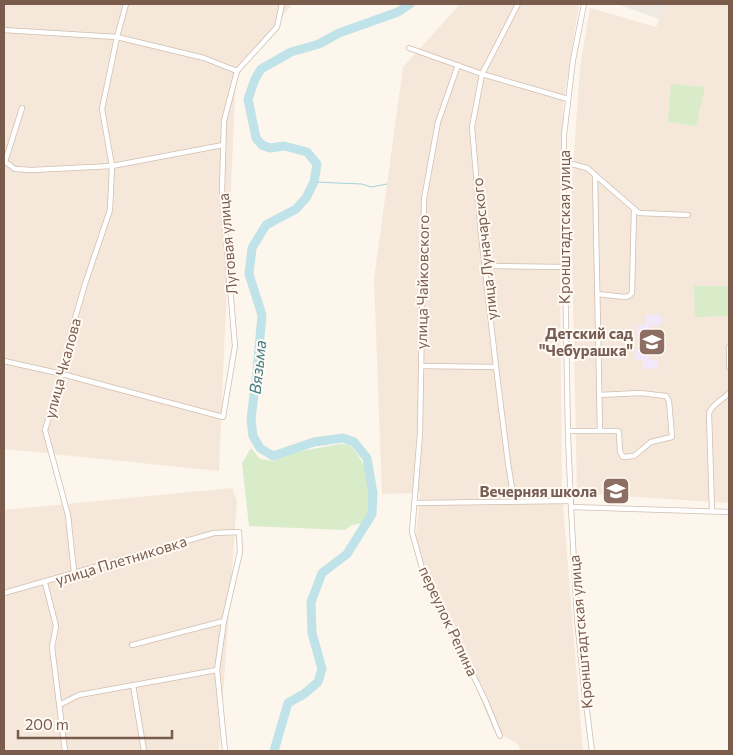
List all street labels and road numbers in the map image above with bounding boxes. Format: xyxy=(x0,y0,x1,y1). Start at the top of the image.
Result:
street label: Кронштадтская улица xyxy=(555,150,573,304)
street label: улица Луначарского xyxy=(468,177,500,321)
street label: Луговая улица xyxy=(214,192,240,296)
street label: улица Чайковского xyxy=(412,215,432,349)
street label: улица Чкалова xyxy=(40,316,84,420)
street label: улица Плетниковка xyxy=(53,531,189,589)
street label: Кронштадтская улица xyxy=(564,554,596,710)
street label: переулок Репина xyxy=(416,563,482,679)

